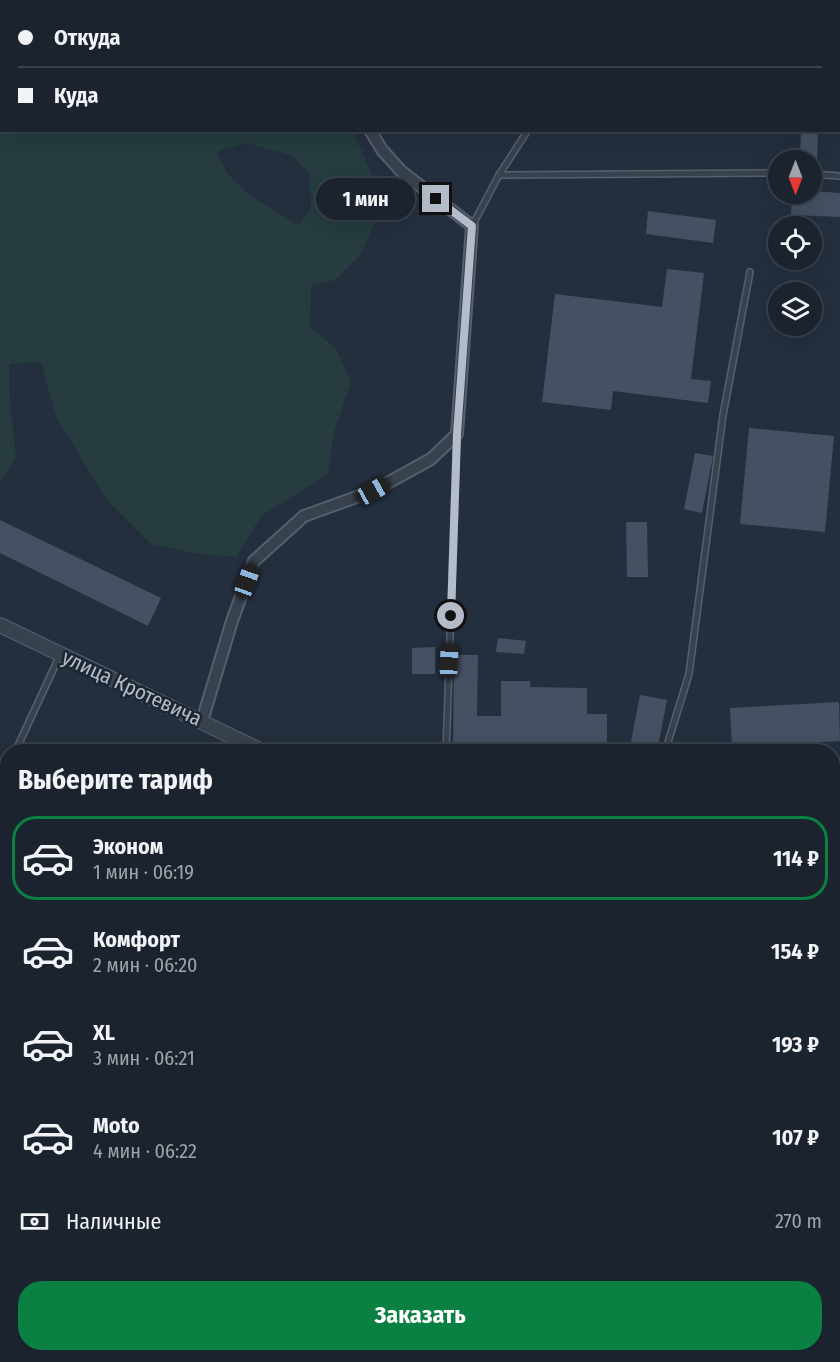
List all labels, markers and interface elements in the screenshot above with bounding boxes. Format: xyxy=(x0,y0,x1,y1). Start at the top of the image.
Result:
text: Откуда xyxy=(54,24,121,51)
text: Куда xyxy=(54,82,98,109)
north arrow xyxy=(768,150,822,204)
map controls xyxy=(768,150,822,336)
callout: 1 мин xyxy=(316,178,415,220)
route end xyxy=(422,185,449,212)
text: 1 мин xyxy=(342,187,389,211)
button: locate xyxy=(768,216,822,270)
button: layers xyxy=(768,282,822,336)
car xyxy=(353,474,393,508)
car xyxy=(232,561,262,601)
route start xyxy=(437,602,464,629)
car xyxy=(439,643,459,679)
street label: улица Кротевича xyxy=(58,644,206,732)
text: Выберите тариф xyxy=(18,764,213,796)
icon: car xyxy=(21,831,75,885)
text: Эконом xyxy=(93,833,163,860)
text: 114 ₽ xyxy=(773,845,819,872)
text: 1 мин · 06:19 xyxy=(93,860,194,884)
icon: car xyxy=(21,924,75,978)
text: Комфорт xyxy=(93,926,180,953)
text: 154 ₽ xyxy=(771,938,819,965)
text: 2 мин · 06:20 xyxy=(93,953,198,977)
icon: car xyxy=(21,1017,75,1071)
text: XL xyxy=(93,1019,115,1046)
text: 193 ₽ xyxy=(772,1031,819,1058)
text: 3 мин · 06:21 xyxy=(93,1046,195,1070)
icon: car xyxy=(21,1110,75,1164)
text: Moto xyxy=(93,1112,140,1139)
text: 107 ₽ xyxy=(772,1124,819,1151)
text: 4 мин · 06:22 xyxy=(93,1139,197,1163)
icon: cash xyxy=(18,1205,51,1238)
text: Наличные xyxy=(66,1208,161,1235)
text: 270 m xyxy=(775,1209,822,1233)
button: Заказать xyxy=(18,1281,822,1350)

